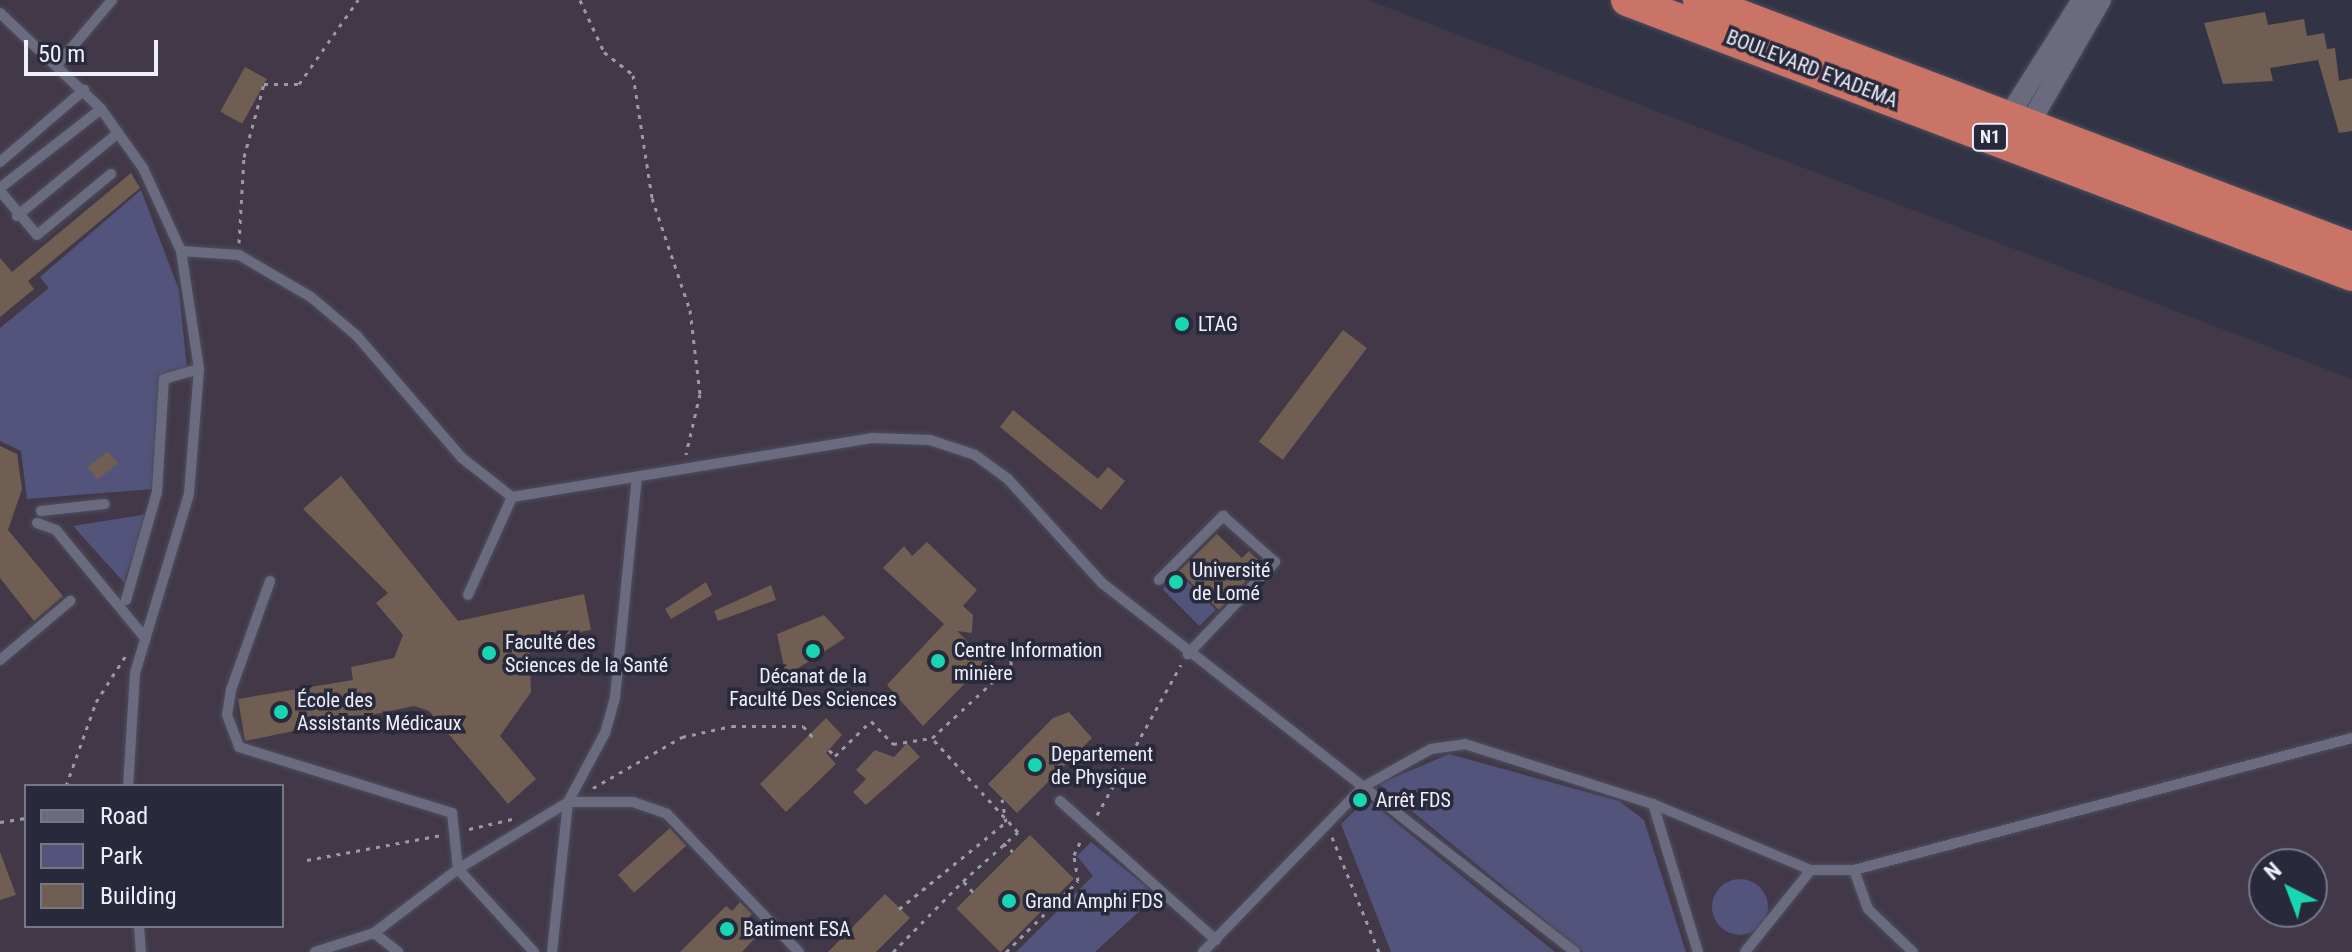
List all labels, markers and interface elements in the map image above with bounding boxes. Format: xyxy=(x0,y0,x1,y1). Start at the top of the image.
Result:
scale bar xyxy=(28,24,162,74)
street label: BOULEVARD EYADEMA xyxy=(1723,25,1901,113)
text: 50 m xyxy=(38,40,85,68)
road number: N1 xyxy=(1970,123,2010,151)
place label: LTAG xyxy=(1198,312,1238,336)
marker: LTAG xyxy=(1173,315,1191,333)
place label: Université de Lomé xyxy=(1192,558,1270,605)
marker: Université de Lomé xyxy=(1167,573,1185,591)
place label: Faculté des Sciences de la Santé xyxy=(505,630,668,677)
place label: Centre Information minière xyxy=(954,638,1102,685)
marker: Décanat de la Faculté Des Sciences xyxy=(804,642,822,660)
marker: Faculté des Sciences de la Santé xyxy=(480,644,498,662)
marker: Centre Information minière xyxy=(929,652,947,670)
place label: Décanat de la Faculté Des Sciences xyxy=(729,664,897,711)
place label: École des Assistants Médicaux xyxy=(297,688,462,735)
marker: École des Assistants Médicaux xyxy=(272,703,290,721)
place label: Departement de Physique xyxy=(1051,742,1153,789)
marker: Departement de Physique xyxy=(1026,756,1044,774)
legend xyxy=(24,784,284,928)
place label: Arrêt FDS xyxy=(1376,788,1451,812)
marker: Arrêt FDS xyxy=(1351,791,1369,809)
text: Road xyxy=(100,802,148,830)
text: Park xyxy=(100,842,143,870)
north arrow xyxy=(2248,848,2328,928)
text: N xyxy=(2260,857,2286,885)
text: Building xyxy=(100,882,177,910)
place label: Grand Amphi FDS xyxy=(1025,889,1163,913)
marker: Grand Amphi FDS xyxy=(1000,892,1018,910)
place label: Batiment ESA xyxy=(743,917,850,941)
marker: Batiment ESA xyxy=(718,920,736,938)

